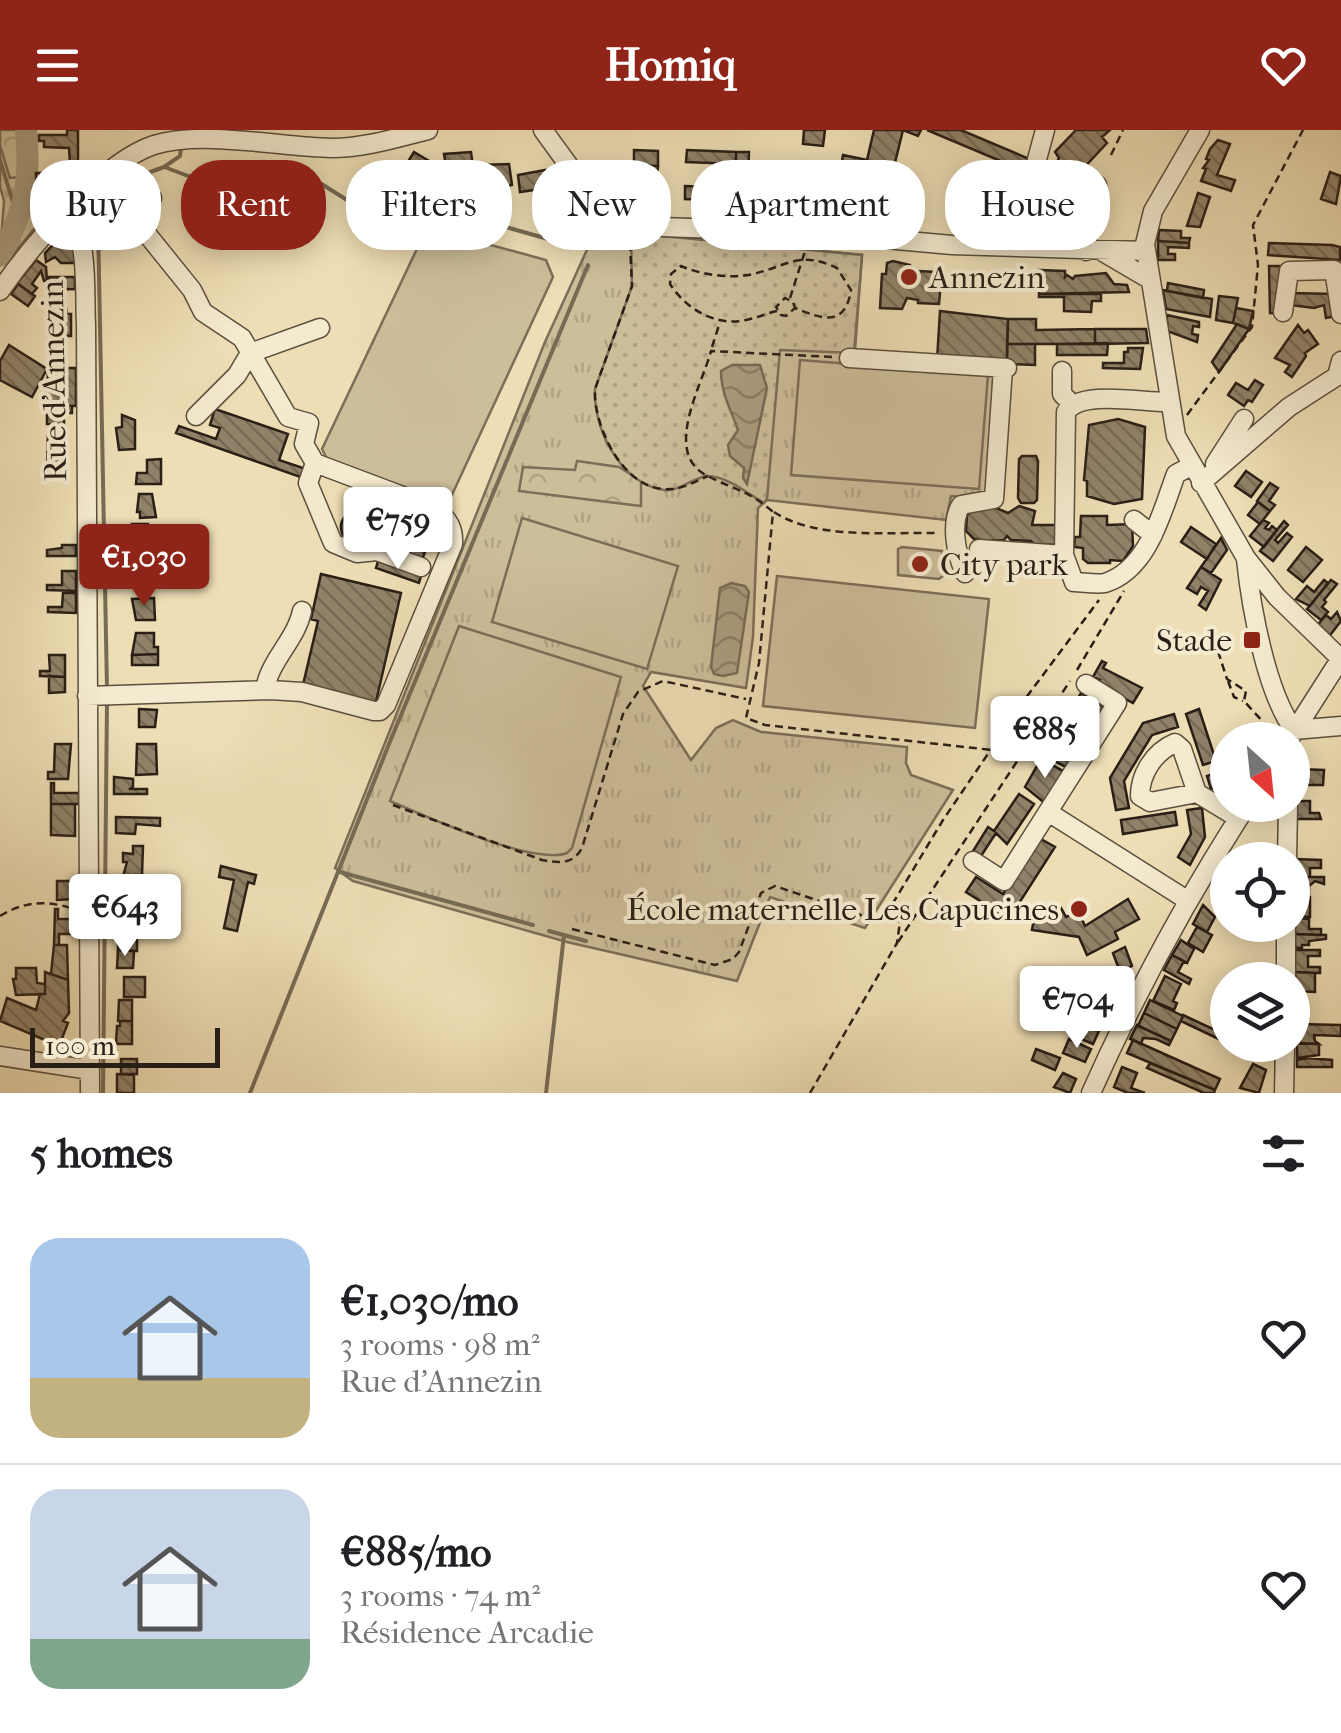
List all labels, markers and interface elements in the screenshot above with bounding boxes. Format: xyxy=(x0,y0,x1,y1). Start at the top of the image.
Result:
icon: menu xyxy=(30,38,85,93)
icon: heart xyxy=(1256,38,1311,93)
text: Homiq xyxy=(605,39,736,92)
chip: Buy xyxy=(30,160,161,250)
chip: Rent xyxy=(181,160,326,250)
chip: Filters xyxy=(346,160,512,250)
chip: New xyxy=(532,160,671,250)
chip: Apartment xyxy=(691,160,925,250)
chip: House xyxy=(945,160,1110,250)
place label: Annezin xyxy=(927,259,1045,296)
marker: Annezin xyxy=(898,266,920,288)
street label: Rue d'Annezin xyxy=(34,279,74,482)
pin: €759 xyxy=(339,487,457,572)
text: €759 xyxy=(365,501,431,538)
pin: €1,030 xyxy=(63,524,225,609)
text: €1,030 xyxy=(101,538,187,575)
place label: City park xyxy=(940,546,1068,583)
marker: City park xyxy=(909,553,931,575)
place label: Stade xyxy=(1156,622,1232,659)
marker: Stade xyxy=(1241,629,1263,651)
pin: €885 xyxy=(986,696,1104,781)
text: €885 xyxy=(1013,710,1078,747)
north arrow xyxy=(1210,722,1310,822)
map controls xyxy=(1210,722,1310,1062)
button: locate xyxy=(1210,842,1310,942)
pin: €643 xyxy=(66,874,184,959)
text: €643 xyxy=(91,888,159,925)
place label: École maternelle Les Capucines xyxy=(626,891,1059,928)
marker: École maternelle Les Capucines xyxy=(1068,898,1090,920)
button: layers xyxy=(1210,962,1310,1062)
pin: €704 xyxy=(1018,966,1136,1051)
text: €704 xyxy=(1042,980,1112,1017)
scale bar xyxy=(30,1023,220,1068)
text: 100 m xyxy=(45,1029,115,1062)
icon: filters xyxy=(1256,1126,1311,1181)
text: 5 homes xyxy=(30,1129,173,1178)
text: €1,030/mo xyxy=(340,1277,519,1326)
icon: home xyxy=(110,1278,230,1398)
icon: heart xyxy=(1256,1311,1311,1366)
text: 3 rooms · 98 m² xyxy=(340,1326,540,1363)
text: Rue d'Annezin xyxy=(340,1363,542,1400)
text: €885/mo xyxy=(340,1528,492,1577)
icon: home xyxy=(110,1529,230,1649)
icon: heart xyxy=(1256,1562,1311,1617)
text: 3 rooms · 74 m² xyxy=(340,1577,540,1614)
text: Résidence Arcadie xyxy=(340,1614,594,1651)

